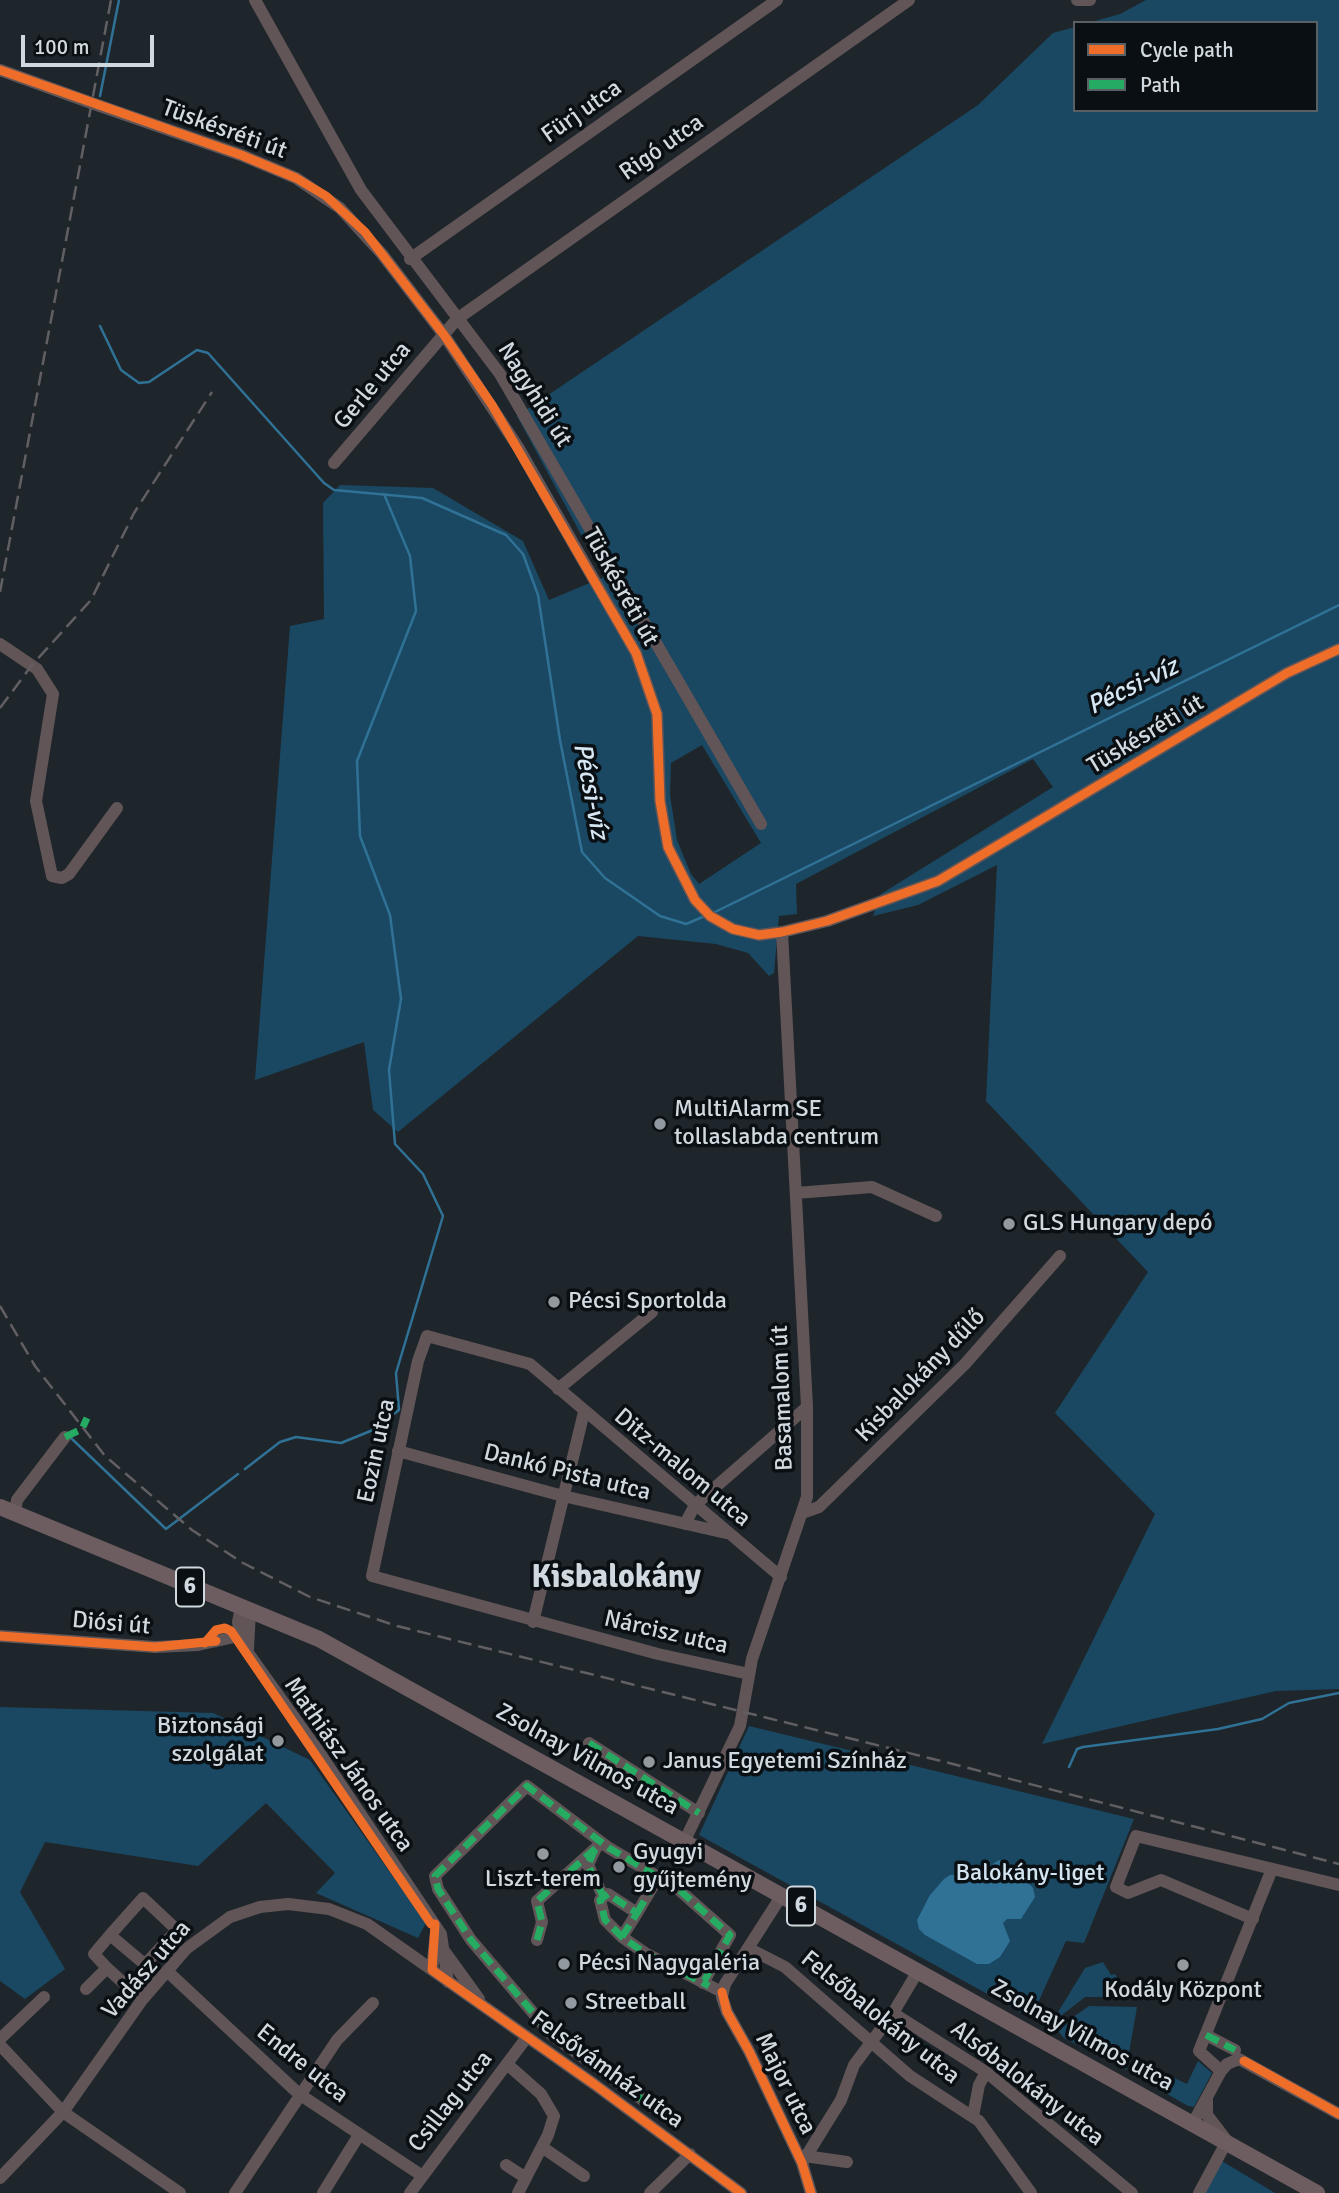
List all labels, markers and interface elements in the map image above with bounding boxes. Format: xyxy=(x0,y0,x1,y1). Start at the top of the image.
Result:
scale bar xyxy=(24,21,158,65)
legend xyxy=(1073,21,1318,112)
text: 100 m xyxy=(34,34,89,60)
text: Cycle path xyxy=(1140,37,1234,63)
text: Path xyxy=(1140,72,1181,98)
street label: Fürj utca xyxy=(536,74,628,150)
street label: Tüskésréti út xyxy=(158,94,290,166)
street label: Rigó utca xyxy=(614,109,710,187)
street label: Gerle utca xyxy=(328,336,418,436)
street label: Nagyhidi út xyxy=(491,337,577,453)
street label: Tüskésréti út xyxy=(576,523,664,651)
water label: Pécsi-víz xyxy=(1082,652,1184,722)
street label: Tüskésréti út xyxy=(1083,689,1209,781)
water label: Pécsi-víz xyxy=(565,740,615,842)
place label: MultiAlarm SE tollaslabda centrum xyxy=(674,1096,879,1152)
marker: MultiAlarm SE tollaslabda centrum xyxy=(652,1116,668,1132)
place label: GLS Hungary depó xyxy=(1023,1210,1212,1238)
marker: GLS Hungary depó xyxy=(1001,1216,1017,1232)
place label: Pécsi Sportolda xyxy=(568,1288,727,1316)
marker: Pécsi Sportolda xyxy=(546,1294,562,1310)
street label: Kisbalokány dűlő xyxy=(850,1303,992,1449)
street label: Basamalom út xyxy=(766,1325,800,1471)
street label: Eozin utca xyxy=(352,1396,402,1506)
street label: Ditz-malom utca xyxy=(608,1403,756,1533)
street label: Dankó Pista utca xyxy=(480,1438,654,1508)
district label: Kisbalokány xyxy=(531,1560,701,1598)
road number: 6 xyxy=(176,1568,204,1606)
street label: Nárcisz utca xyxy=(601,1605,731,1661)
street label: Diósi út xyxy=(71,1606,151,1642)
street label: Mathiász János utca xyxy=(277,1672,419,1858)
street label: Zsolnay Vilmos utca xyxy=(491,1698,683,1822)
place label: Biztonsági szolgálat xyxy=(157,1713,264,1769)
marker: Biztonsági szolgálat xyxy=(270,1733,286,1749)
place label: Janus Egyetemi Színház xyxy=(663,1748,907,1776)
marker: Janus Egyetemi Színház xyxy=(641,1754,657,1770)
place label: Gyugyi gyűjtemény xyxy=(633,1839,752,1895)
marker: Liszt-terem xyxy=(535,1846,551,1862)
marker: Gyugyi gyűjtemény xyxy=(611,1859,627,1875)
park label: Balokány-liget xyxy=(955,1860,1105,1888)
place label: Liszt-terem xyxy=(485,1866,601,1894)
road number: 6 xyxy=(787,1886,815,1926)
street label: Vadász utca xyxy=(96,1915,198,2025)
street label: Felsőbalokány utca xyxy=(795,1945,965,2091)
place label: Pécsi Nagygaléria xyxy=(578,1950,760,1978)
marker: Pécsi Nagygaléria xyxy=(556,1956,572,1972)
marker: Kodály Központ xyxy=(1175,1957,1191,1973)
street label: Zsolnay Vilmos utca xyxy=(986,1974,1178,2098)
place label: Kodály Központ xyxy=(1104,1977,1262,2005)
place label: Streetball xyxy=(585,1989,686,2017)
marker: Streetball xyxy=(563,1995,579,2011)
street label: Felsővámház utca xyxy=(525,2005,689,2135)
street label: Alsóbalokány utca xyxy=(945,2015,1109,2153)
street label: Endre utca xyxy=(250,2018,354,2110)
street label: Major utca xyxy=(748,2028,822,2140)
street label: Csillag utca xyxy=(403,2046,499,2158)

